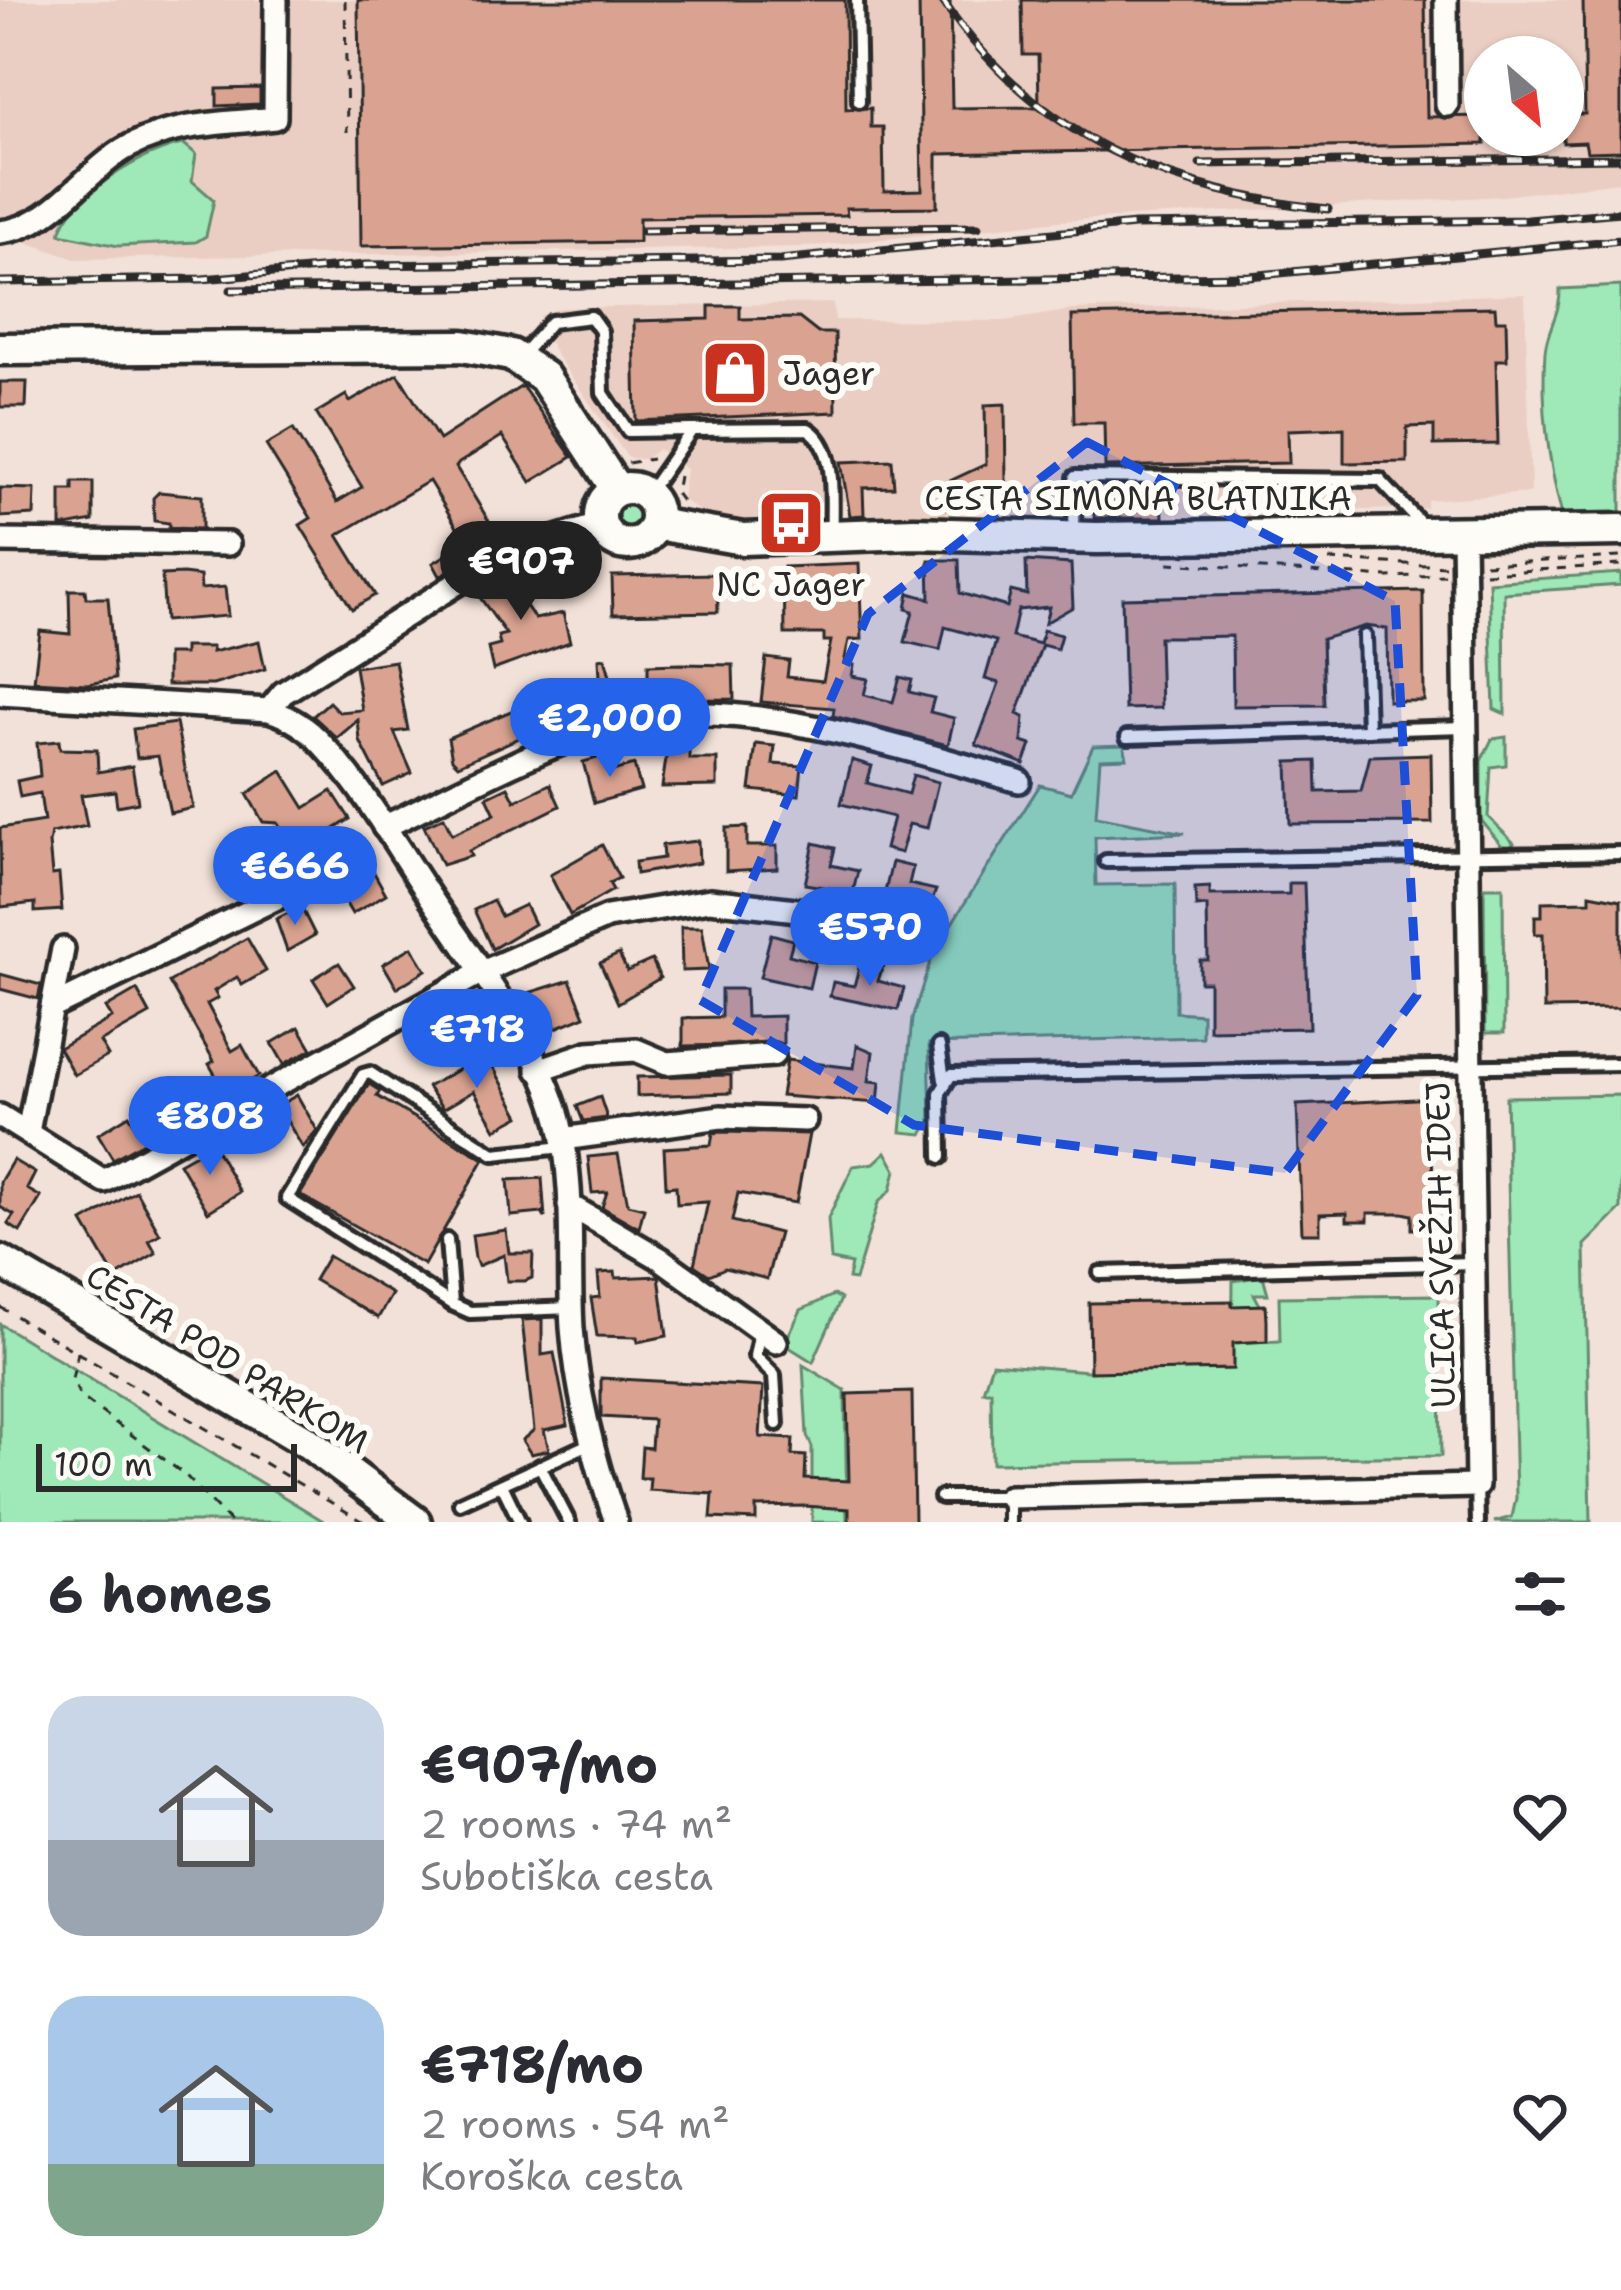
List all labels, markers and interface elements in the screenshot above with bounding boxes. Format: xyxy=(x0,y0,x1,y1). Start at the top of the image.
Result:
north arrow xyxy=(1464,36,1584,156)
map controls xyxy=(1464,36,1584,156)
shop icon: Jager xyxy=(700,338,770,408)
place label: Jager xyxy=(782,351,875,396)
street label: CESTA SIMONA BLATNIKA xyxy=(924,476,1352,521)
bus stop icon: NC Jager xyxy=(756,488,826,558)
pin: €907 xyxy=(450,521,592,623)
text: €907 xyxy=(467,534,575,586)
place label: NC Jager xyxy=(716,562,866,607)
pin: €2,000 xyxy=(512,678,708,780)
text: €2,000 xyxy=(537,691,683,743)
pin: €666 xyxy=(224,826,366,928)
text: €666 xyxy=(240,839,350,891)
pin: €570 xyxy=(799,887,941,989)
text: €570 xyxy=(817,900,923,952)
pin: €718 xyxy=(406,989,548,1091)
text: €718 xyxy=(429,1002,525,1054)
pin: €808 xyxy=(139,1076,281,1178)
street label: ULICA SVEŽIH IDEJ xyxy=(1415,1081,1466,1409)
text: €808 xyxy=(156,1089,264,1141)
street label: CESTA POD PARKOM xyxy=(78,1253,378,1464)
scale bar xyxy=(36,1438,297,1491)
text: 100 m xyxy=(54,1442,153,1487)
text: 6 homes xyxy=(48,1560,272,1628)
icon: filters xyxy=(1507,1561,1573,1627)
text: €907/mo xyxy=(420,1730,658,1798)
icon: home xyxy=(144,1744,288,1888)
icon: heart xyxy=(1507,1783,1573,1849)
text: 2 rooms · 74 m² xyxy=(420,1798,732,1850)
text: Subotiška cesta xyxy=(420,1850,713,1902)
text: €718/mo xyxy=(420,2030,644,2098)
icon: home xyxy=(144,2044,288,2188)
icon: heart xyxy=(1507,2083,1573,2149)
text: 2 rooms · 54 m² xyxy=(420,2098,730,2150)
text: Koroška cesta xyxy=(420,2150,683,2202)

